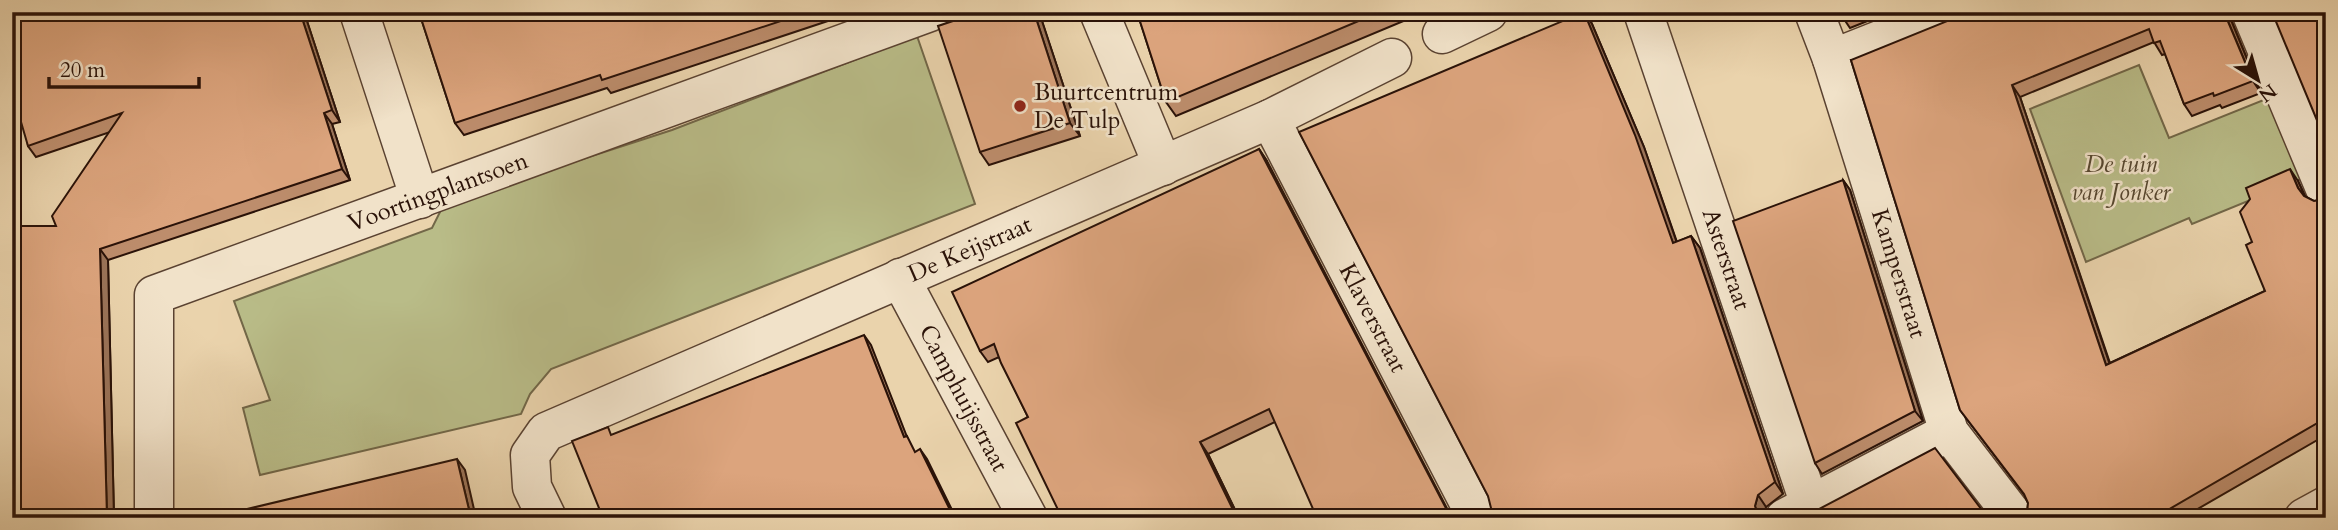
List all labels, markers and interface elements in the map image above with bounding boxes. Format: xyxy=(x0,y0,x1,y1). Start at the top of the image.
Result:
scale bar xyxy=(49,46,200,90)
north arrow xyxy=(2222,46,2292,116)
text: 20 m xyxy=(60,56,105,85)
place label: Buurtcentrum De Tulp xyxy=(1034,76,1179,137)
text: N xyxy=(2253,77,2282,108)
marker: Buurtcentrum De Tulp xyxy=(1012,98,1028,114)
street label: Voortingplantsoen xyxy=(343,143,533,240)
park label: De tuin van Jonker xyxy=(2072,148,2172,209)
street label: Asterstraat xyxy=(1694,204,1759,315)
street label: Kamperstraat xyxy=(1863,205,1935,342)
street label: De Keijstraat xyxy=(903,207,1037,290)
street label: Klaverstraat xyxy=(1331,257,1415,379)
street label: Camphuijsstraat xyxy=(911,319,1017,478)

